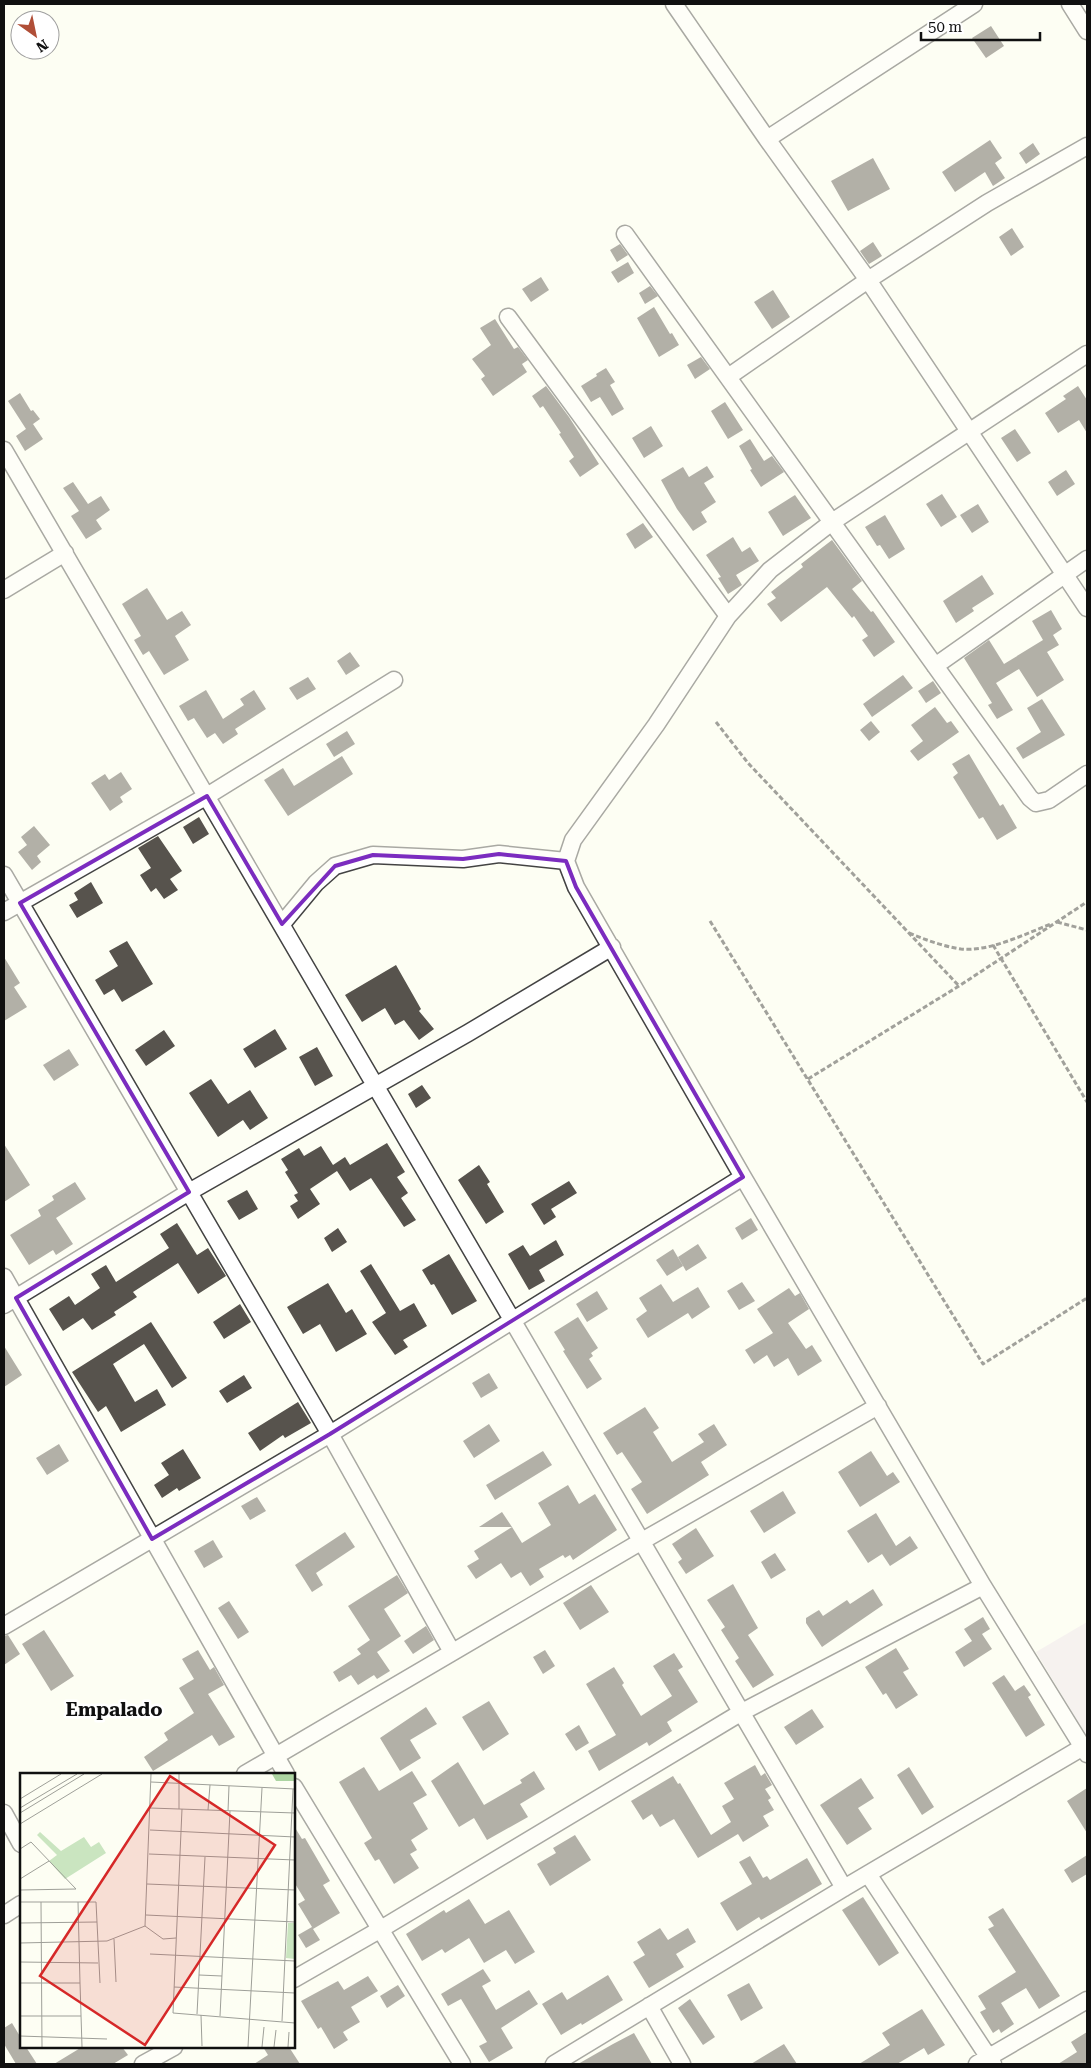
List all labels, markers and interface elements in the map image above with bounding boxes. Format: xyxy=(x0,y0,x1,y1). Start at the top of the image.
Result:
north arrow xyxy=(10,10,60,60)
scale bar xyxy=(921,10,1040,42)
text: 50 m xyxy=(928,18,963,36)
text: N xyxy=(33,36,51,56)
district label: Empalado xyxy=(66,1698,162,1721)
inset map xyxy=(20,1773,295,2048)

